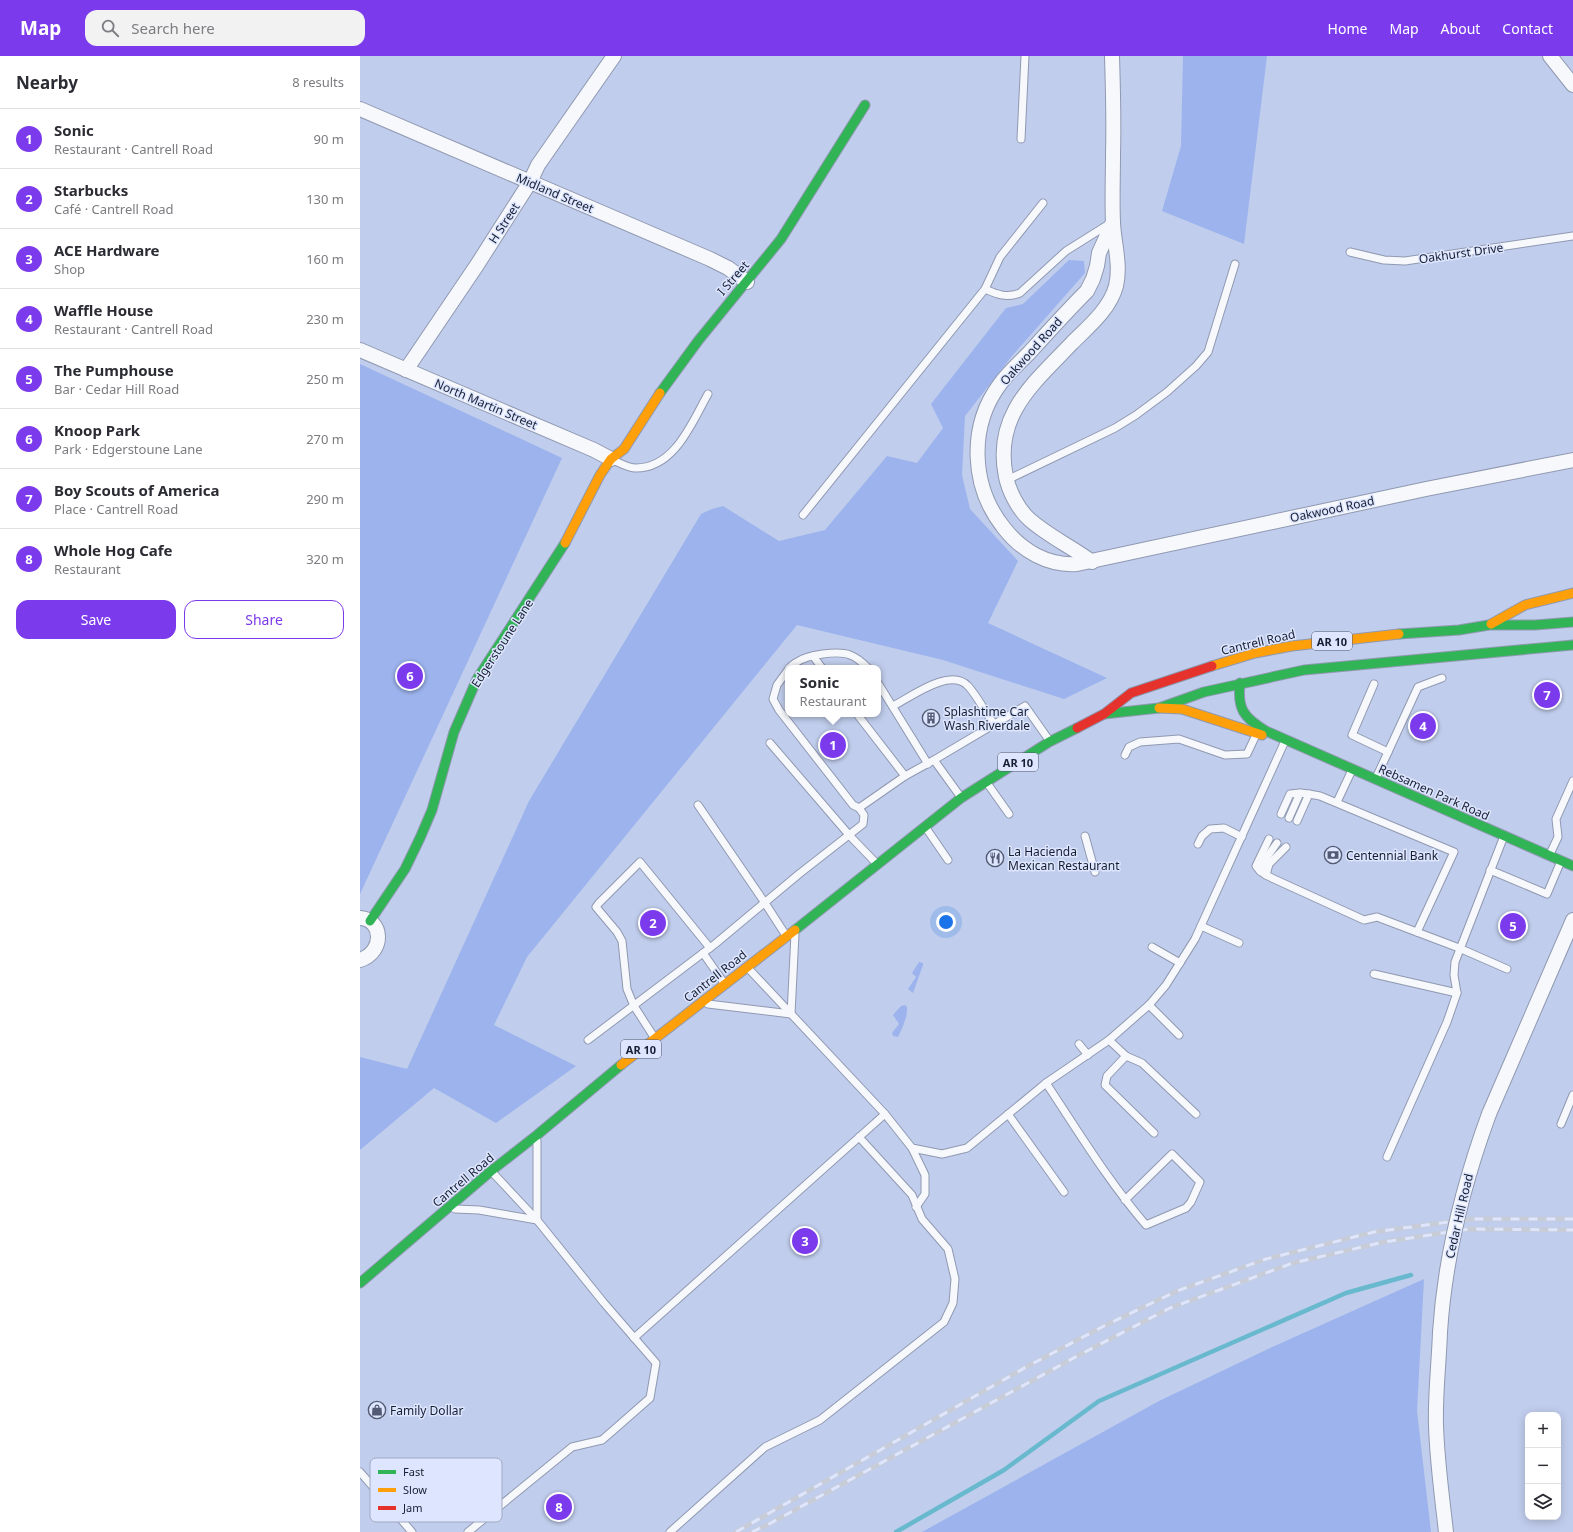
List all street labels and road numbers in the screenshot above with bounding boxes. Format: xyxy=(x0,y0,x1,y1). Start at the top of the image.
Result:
street label: Midland Street xyxy=(514,169,597,217)
street label: H Street xyxy=(484,199,524,247)
street label: Oakhurst Drive xyxy=(1418,239,1505,267)
street label: I Street xyxy=(713,257,753,299)
street label: Oakwood Road xyxy=(996,313,1066,389)
street label: North Martin Street xyxy=(432,375,541,434)
street label: Oakwood Road xyxy=(1288,492,1376,526)
street label: Edgerstoune Lane xyxy=(467,595,537,691)
street label: Cantrell Road xyxy=(1219,625,1297,659)
road number: AR 10 xyxy=(1312,632,1352,650)
road number: AR 10 xyxy=(998,753,1038,771)
street label: Rebsamen Park Road xyxy=(1376,760,1492,824)
street label: Cantrell Road xyxy=(680,946,750,1006)
road number: AR 10 xyxy=(621,1040,661,1058)
street label: Cantrell Road xyxy=(429,1149,497,1211)
street label: Cedar Hill Road xyxy=(1441,1172,1477,1260)

